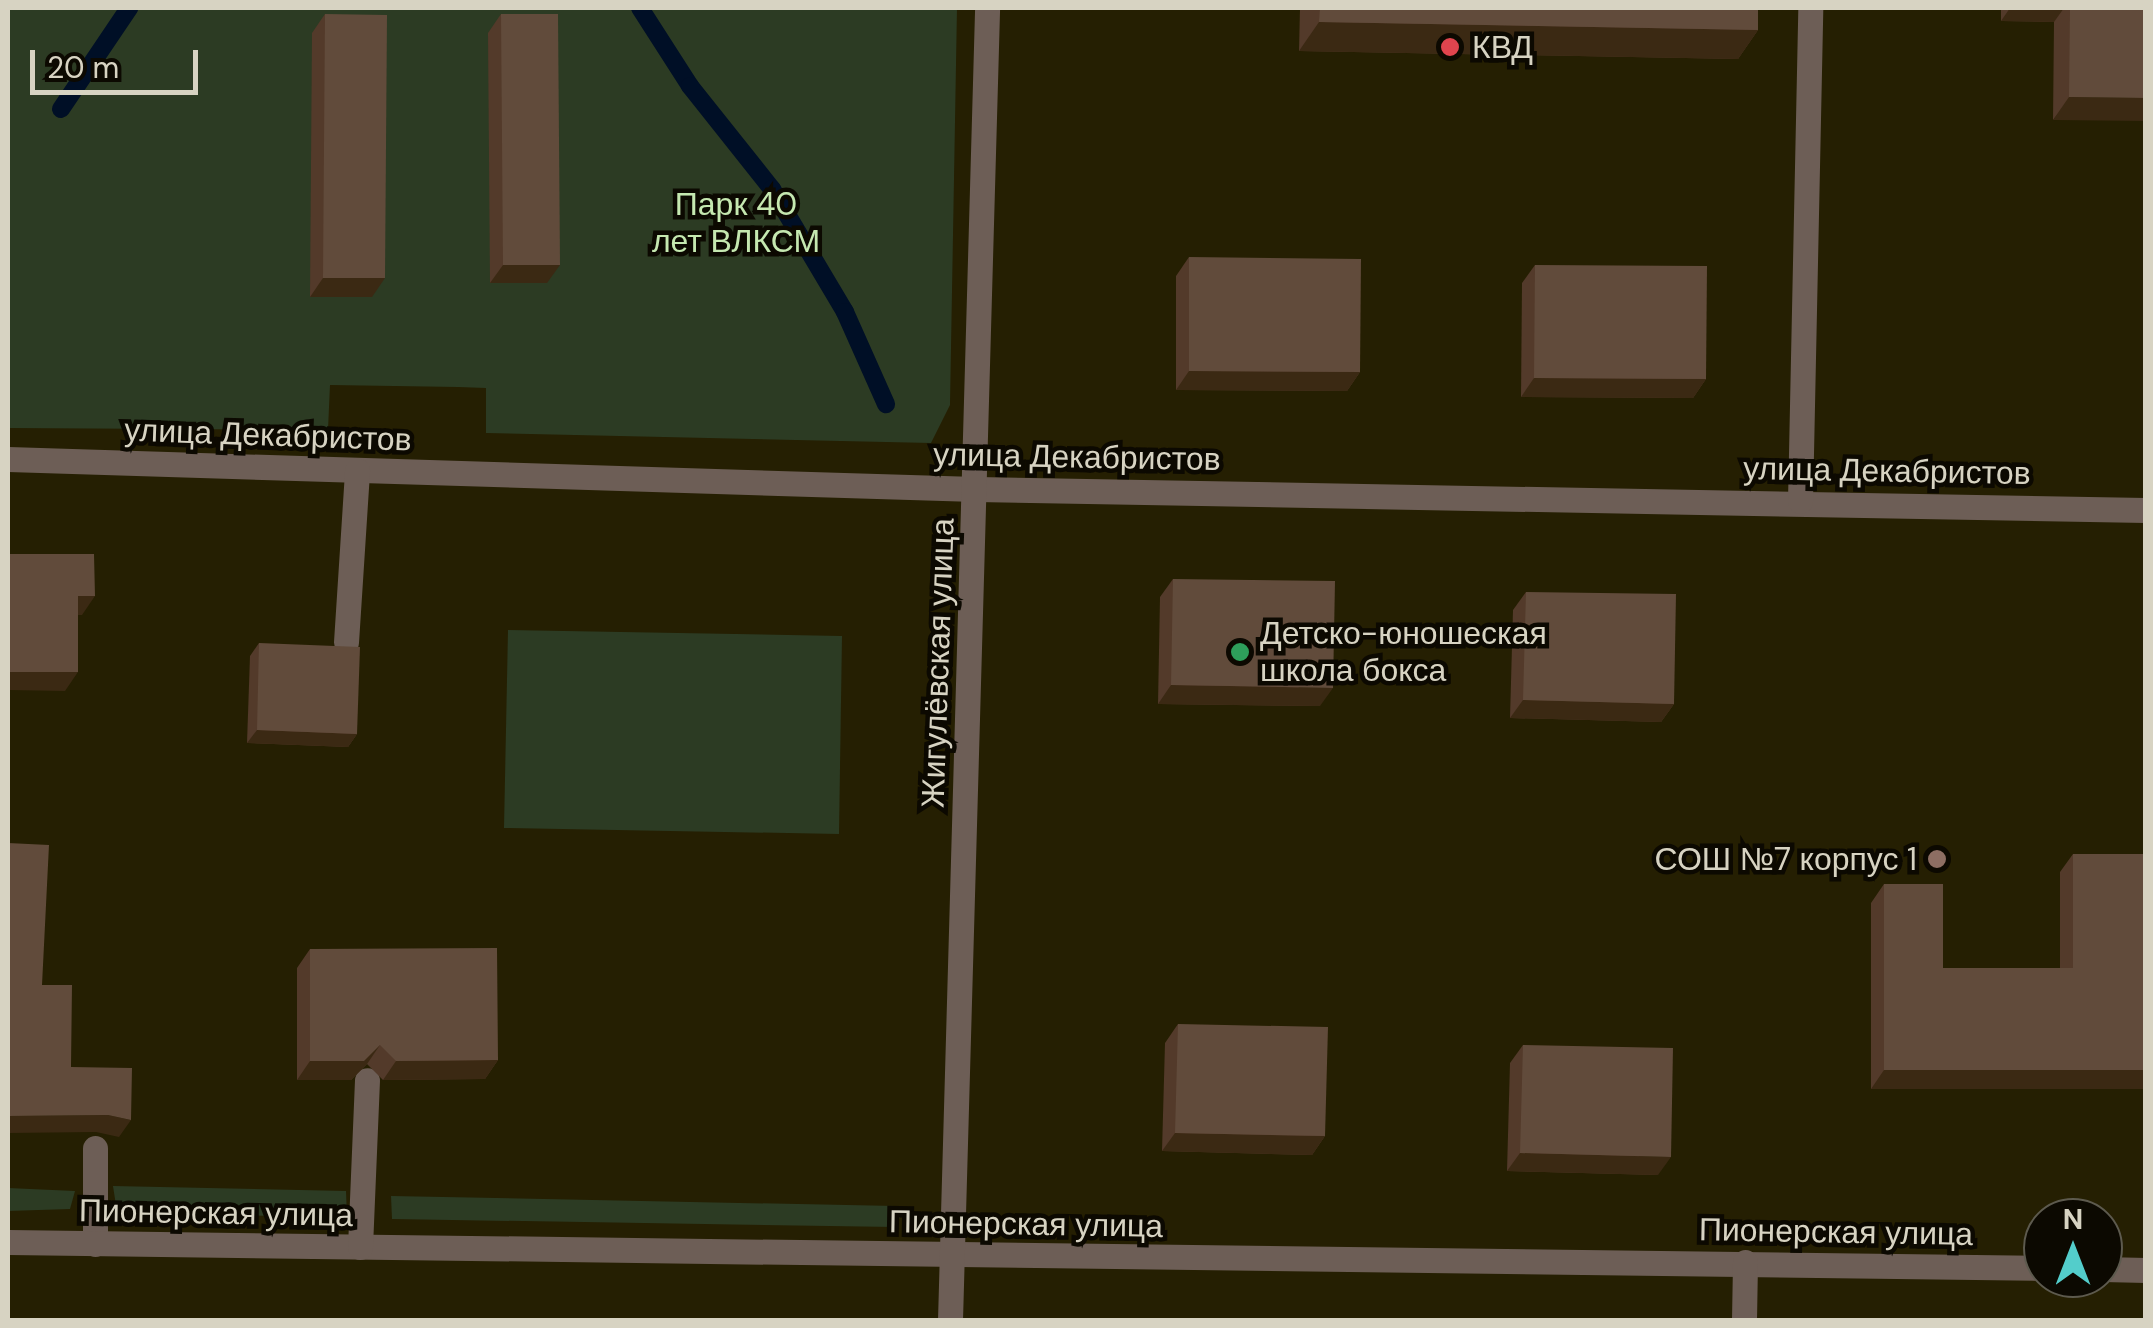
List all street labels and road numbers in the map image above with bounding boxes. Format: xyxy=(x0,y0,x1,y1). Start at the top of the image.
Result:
street label: улица Декабристов xyxy=(124,411,412,459)
street label: улица Декабристов xyxy=(933,435,1221,479)
street label: улица Декабристов xyxy=(1743,449,2031,493)
street label: Жигулёвская улица xyxy=(914,518,962,808)
street label: Пионерская улица xyxy=(79,1191,353,1235)
street label: Пионерская улица xyxy=(889,1202,1163,1246)
street label: Пионерская улица xyxy=(1699,1210,1973,1254)

